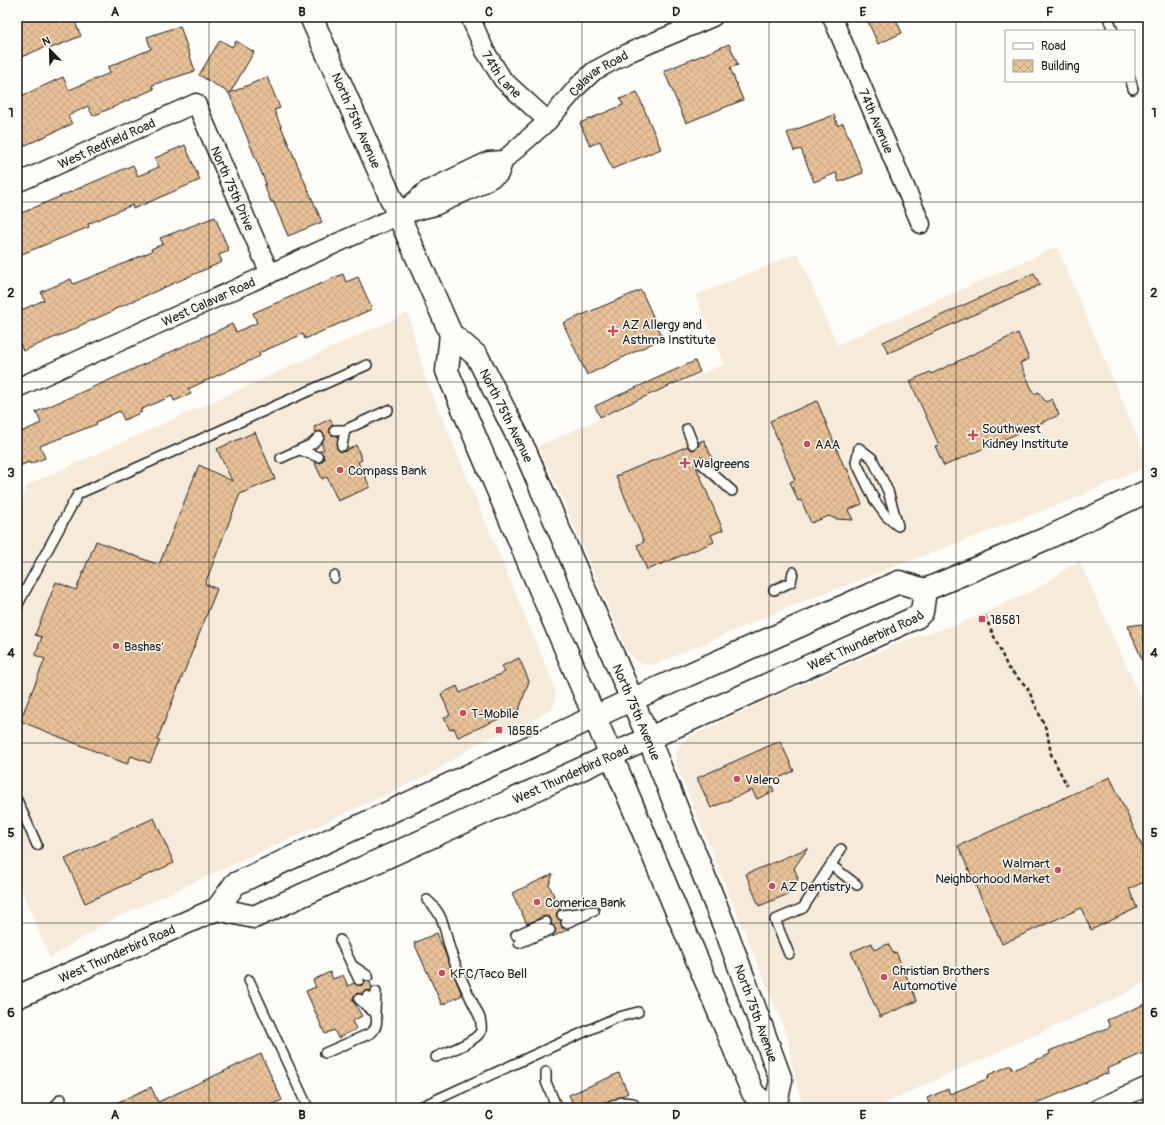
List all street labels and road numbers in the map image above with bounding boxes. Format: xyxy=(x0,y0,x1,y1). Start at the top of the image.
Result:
street label: 74th Lane xyxy=(478,48,525,102)
street label: Calavar Road xyxy=(566,48,631,100)
street label: North 75th Avenue xyxy=(328,71,384,172)
street label: 74th Avenue xyxy=(855,87,897,156)
street label: West Redfield Road xyxy=(56,115,158,173)
street label: North 75th Drive xyxy=(207,144,258,234)
street label: West Calavar Road xyxy=(159,274,258,330)
street label: North 75th Avenue xyxy=(476,366,536,465)
street label: West Thunderbird Road xyxy=(805,608,928,674)
street label: North 75th Avenue xyxy=(609,662,664,763)
street label: West Thunderbird Road xyxy=(510,742,631,808)
street label: West Thunderbird Road xyxy=(57,921,178,987)
street label: North 75th Avenue xyxy=(730,962,781,1065)

